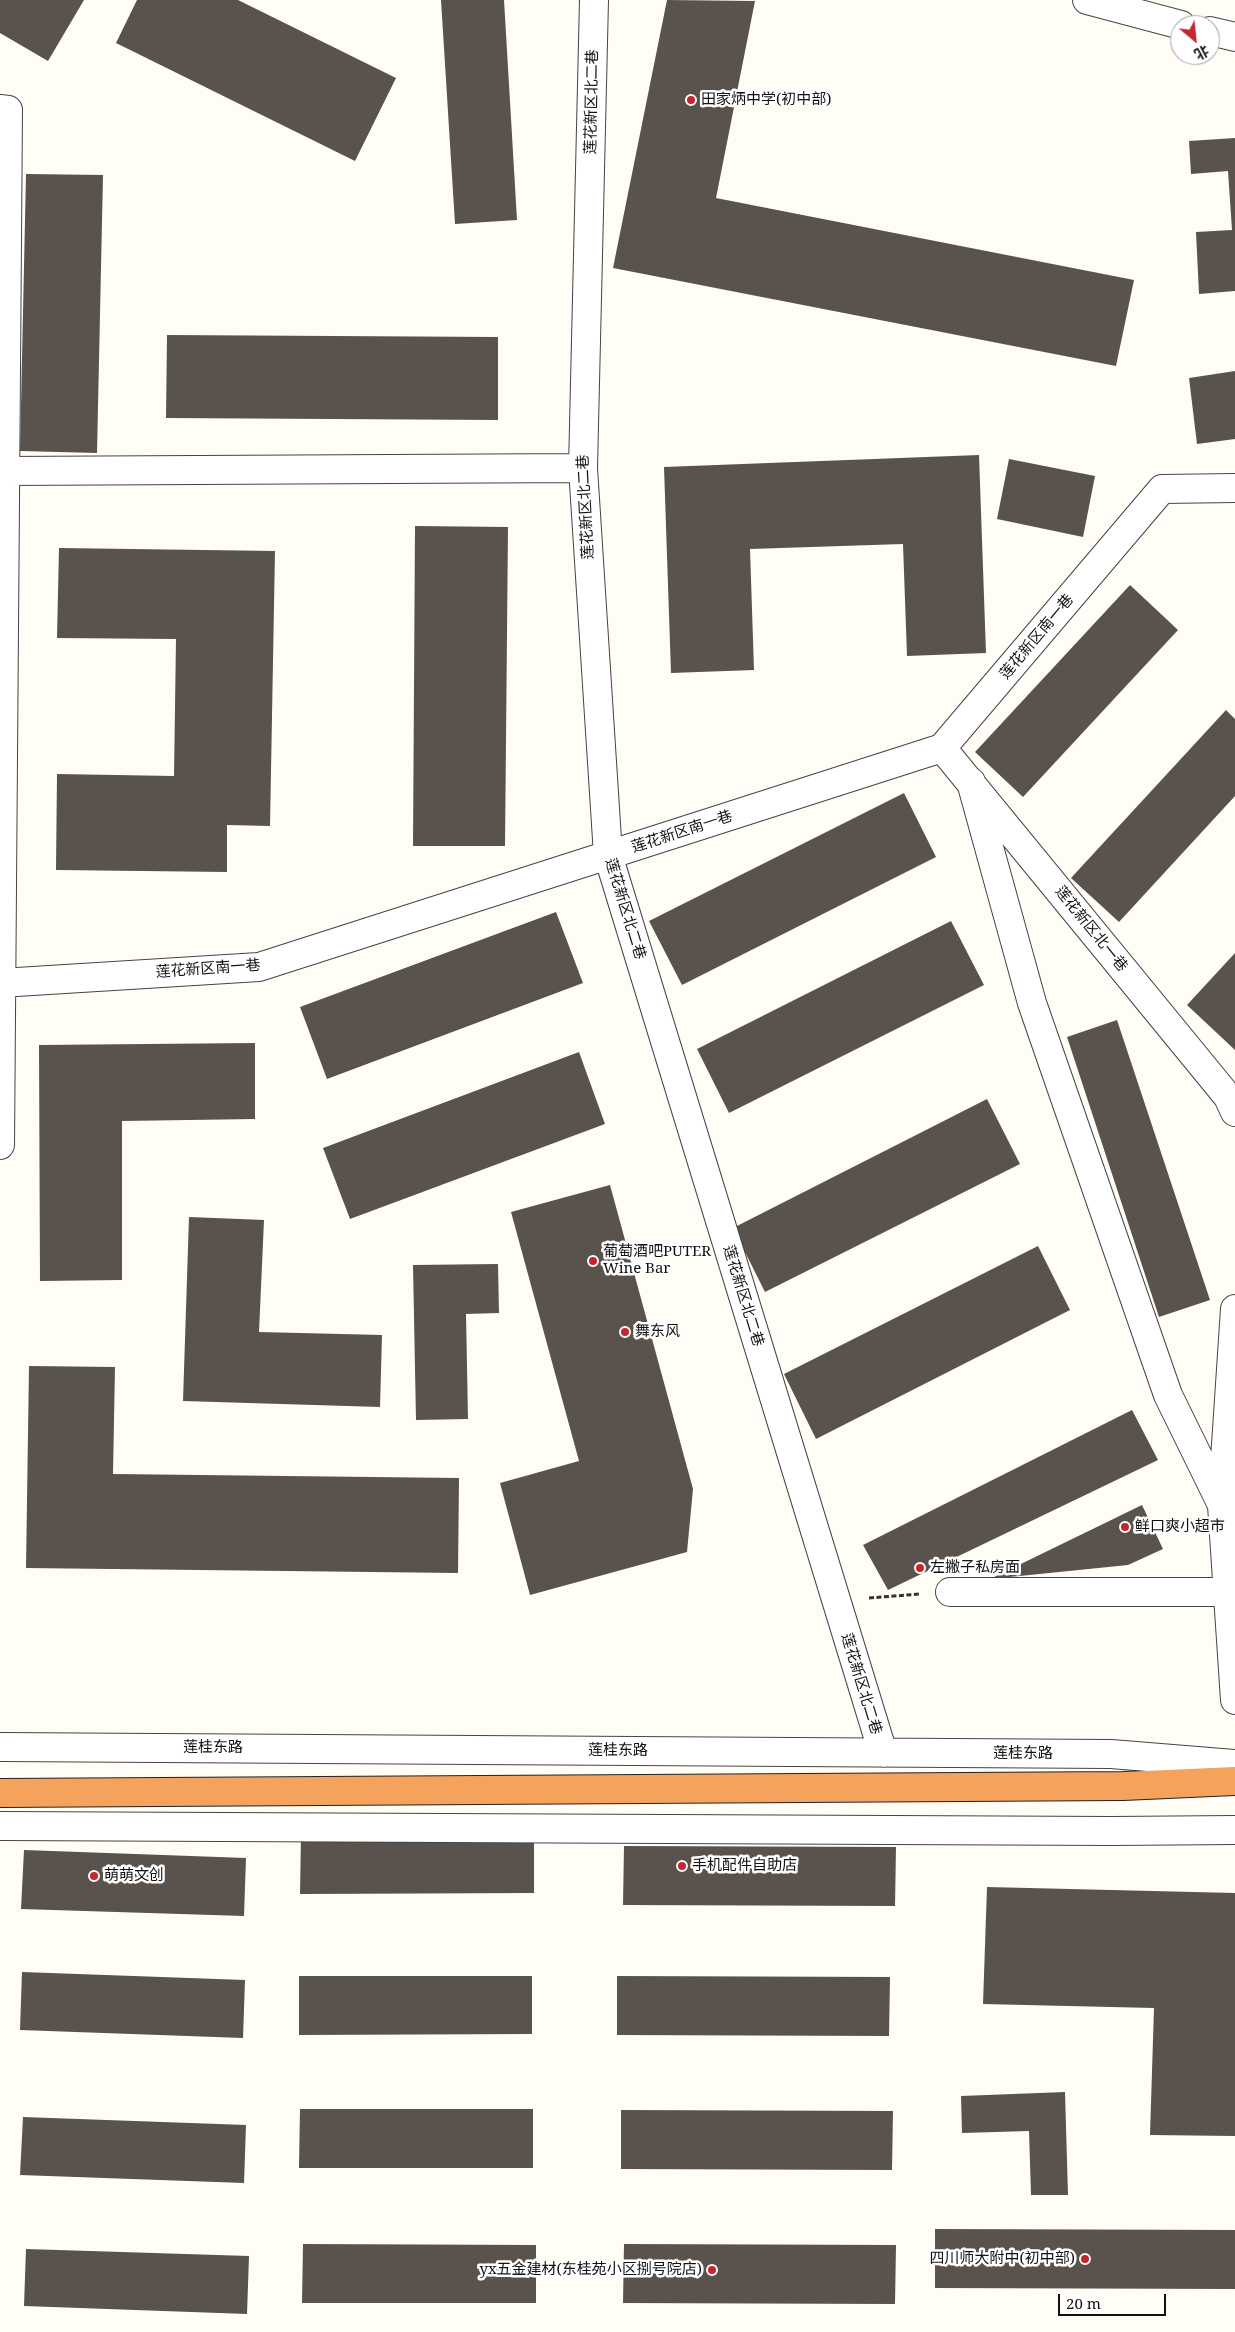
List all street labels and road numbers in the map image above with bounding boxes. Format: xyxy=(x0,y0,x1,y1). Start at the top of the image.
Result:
street label: 莲花新区北二巷 xyxy=(582,49,602,155)
street label: 莲花新区北二巷 xyxy=(574,454,598,560)
street label: 莲花新区南一巷 xyxy=(996,591,1078,683)
street label: 莲花新区南一巷 xyxy=(629,807,735,857)
street label: 莲花新区北二巷 xyxy=(601,856,649,962)
street label: 莲花新区北一巷 xyxy=(1051,883,1131,975)
street label: 莲花新区南一巷 xyxy=(155,956,261,982)
street label: 莲花新区北二巷 xyxy=(719,1243,767,1349)
street label: 莲花新区北二巷 xyxy=(837,1631,885,1737)
street label: 莲桂东路 xyxy=(183,1739,243,1757)
street label: 莲桂东路 xyxy=(588,1742,648,1760)
street label: 莲桂东路 xyxy=(993,1745,1053,1763)

